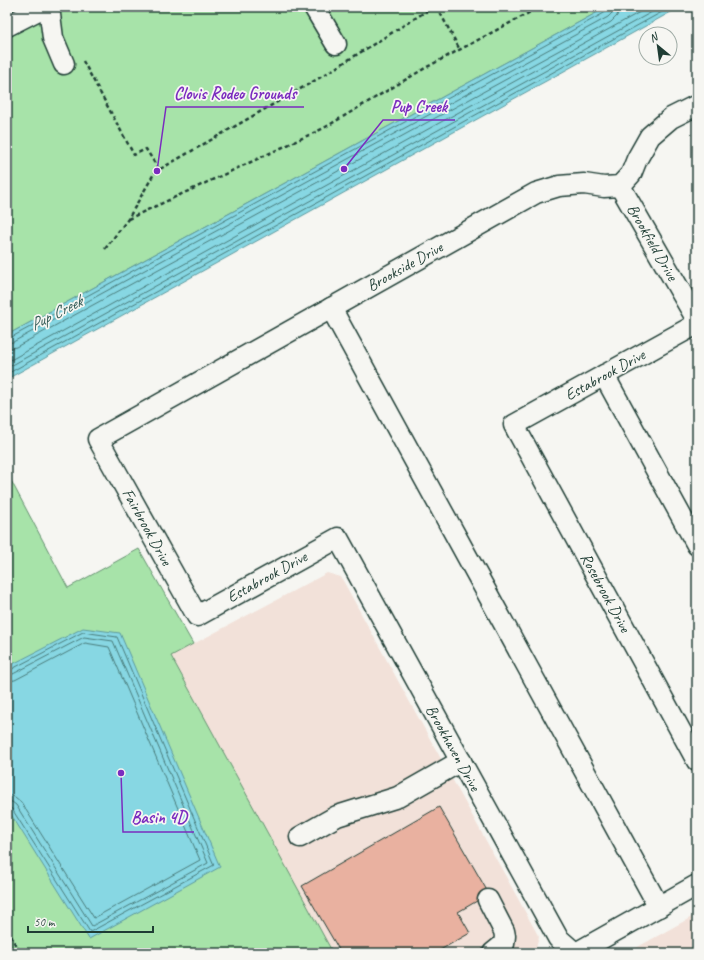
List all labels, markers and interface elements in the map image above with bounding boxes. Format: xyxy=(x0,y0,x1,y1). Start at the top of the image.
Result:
north arrow xyxy=(638,26,678,66)
text: N xyxy=(647,28,661,45)
callout: Clovis Rodeo Grounds xyxy=(166,78,304,107)
text: Clovis Rodeo Grounds xyxy=(174,83,298,104)
callout: Pup Creek xyxy=(383,91,455,120)
text: Pup Creek xyxy=(391,96,449,117)
street label: Brookfield Drive xyxy=(622,200,683,286)
street label: Brookside Drive xyxy=(363,237,448,296)
water label: Pup Creek xyxy=(26,289,89,335)
street label: Estabrook Drive xyxy=(561,344,650,405)
street label: Fairbrook Drive xyxy=(118,485,177,570)
street label: Estabrook Drive xyxy=(223,546,312,607)
street label: Rosebrook Drive xyxy=(576,550,636,637)
street label: Brookhaven Drive xyxy=(421,702,486,796)
callout: Basin 4D xyxy=(123,803,194,832)
text: Basin 4D xyxy=(131,807,189,828)
scale bar xyxy=(28,908,153,934)
text: 50 m xyxy=(34,914,56,930)

